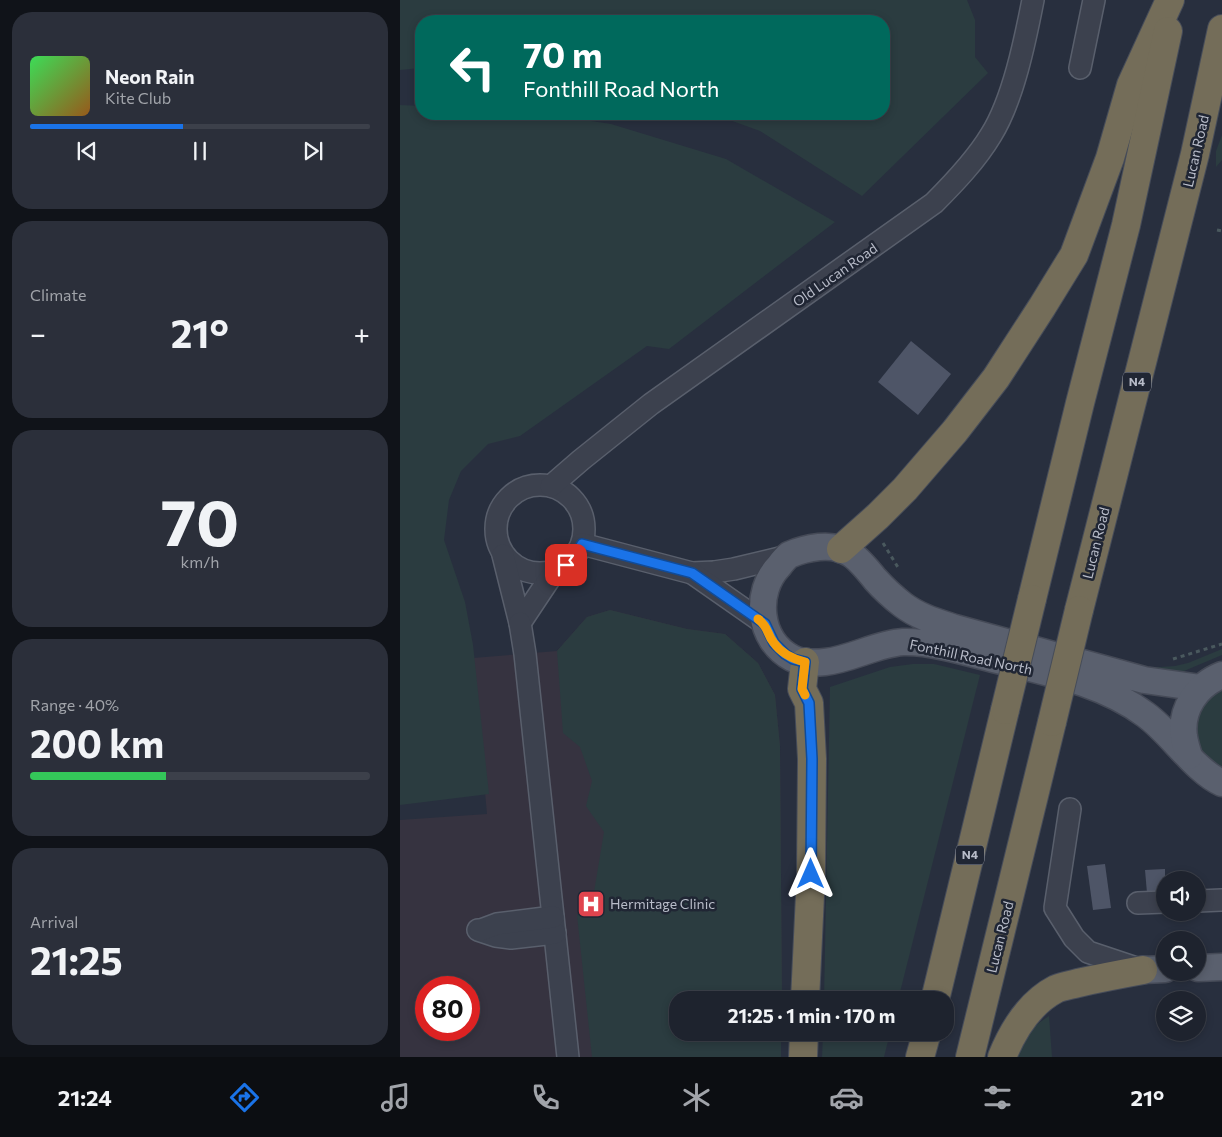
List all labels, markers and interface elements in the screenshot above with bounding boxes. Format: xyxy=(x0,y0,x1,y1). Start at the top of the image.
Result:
text: 70 m xyxy=(523,32,603,75)
icon: left xyxy=(440,35,505,100)
text: Neon Rain xyxy=(105,65,195,88)
text: Fonthill Road North xyxy=(523,75,719,102)
text: Kite Club xyxy=(105,88,171,107)
street label: Lucan Road xyxy=(1179,113,1212,189)
icon: previous xyxy=(73,137,101,165)
icon: pause xyxy=(186,137,214,165)
icon: next xyxy=(299,137,327,165)
street label: Old Lucan Road xyxy=(789,239,880,310)
text: Climate xyxy=(30,285,86,304)
text: 21° xyxy=(171,309,229,356)
text: − xyxy=(30,316,46,350)
text: + xyxy=(354,316,370,350)
road number: N4 xyxy=(1123,372,1151,392)
text: 70 xyxy=(161,480,239,559)
street label: Lucan Road xyxy=(1078,505,1113,581)
pin xyxy=(545,544,587,586)
icon: arrive xyxy=(552,551,580,579)
text: km/h xyxy=(181,552,219,571)
street label: Fonthill Road North xyxy=(908,635,1034,678)
text: Range · 40% xyxy=(30,695,119,714)
text: 200 km xyxy=(30,719,164,766)
road number: N4 xyxy=(956,846,984,864)
position arrow xyxy=(784,847,836,899)
map controls xyxy=(1156,871,1206,1041)
button: sound xyxy=(1156,871,1206,921)
hospital icon: Hermitage Clinic xyxy=(576,889,606,919)
place label: Hermitage Clinic xyxy=(610,895,715,912)
street label: Lucan Road xyxy=(982,899,1017,975)
text: Arrival xyxy=(30,912,78,931)
button: search xyxy=(1156,931,1206,981)
text: 21:25 xyxy=(30,936,123,983)
speed limit sign: 80 xyxy=(415,976,480,1041)
button: layers xyxy=(1156,991,1206,1041)
text: 21:25 · 1 min · 170 m xyxy=(728,1004,895,1027)
icon: directions xyxy=(227,1080,262,1115)
icon: music xyxy=(378,1080,413,1115)
icon: phone xyxy=(528,1080,563,1115)
icon: climate xyxy=(679,1080,714,1115)
icon: car xyxy=(829,1080,864,1115)
icon: filters xyxy=(980,1080,1015,1115)
text: 21:24 xyxy=(58,1084,112,1111)
text: 21° xyxy=(1131,1084,1164,1111)

